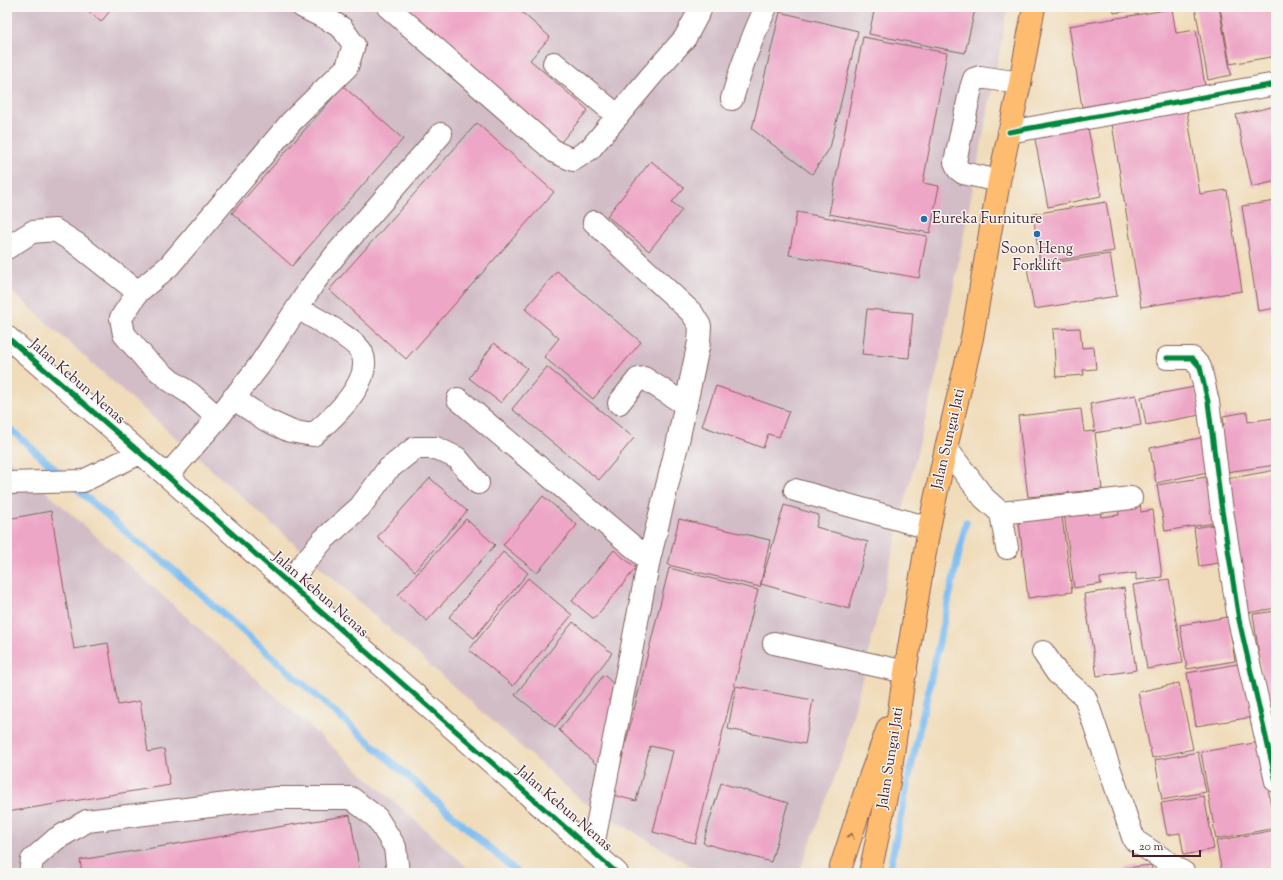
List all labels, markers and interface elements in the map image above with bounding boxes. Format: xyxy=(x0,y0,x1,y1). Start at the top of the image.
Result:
place label: Eureka Furniture xyxy=(932,209,1042,230)
marker: Eureka Furniture xyxy=(919,214,929,224)
marker: Soon Heng Forklift xyxy=(1032,229,1042,239)
place label: Soon Heng Forklift xyxy=(1001,239,1073,277)
street label: Jalan Kebun Nenas xyxy=(24,334,130,430)
street label: Jalan Sungai Jati xyxy=(927,386,971,492)
street label: Jalan Kebun Nenas xyxy=(267,547,373,643)
street label: Jalan Sungai Jati xyxy=(872,706,909,811)
street label: Jalan Kebun Nenas xyxy=(511,761,617,857)
scale bar xyxy=(1133,832,1200,858)
one-way arrow xyxy=(846,833,855,840)
text: 20 m xyxy=(1139,838,1164,856)

